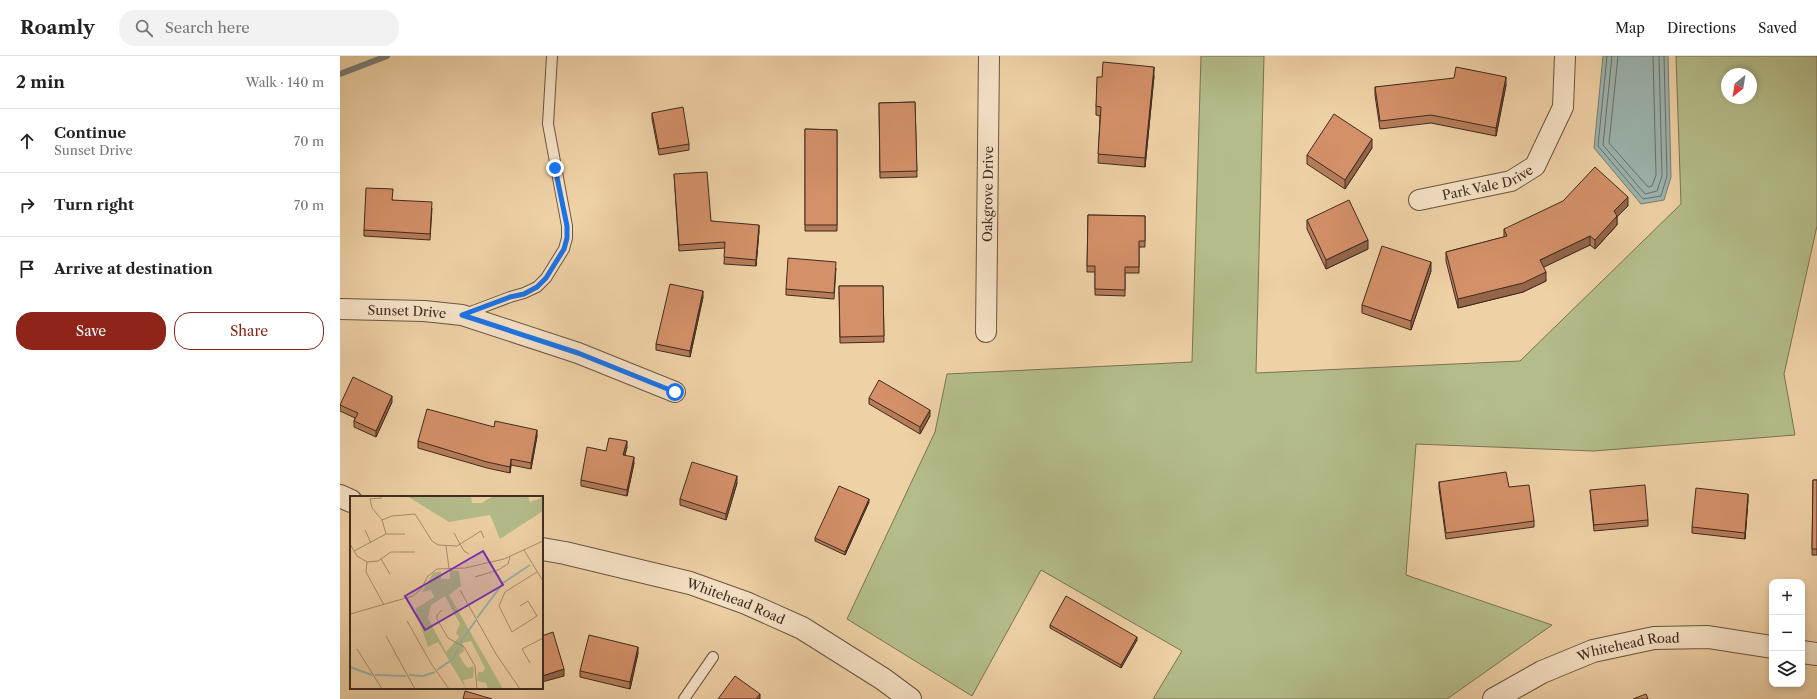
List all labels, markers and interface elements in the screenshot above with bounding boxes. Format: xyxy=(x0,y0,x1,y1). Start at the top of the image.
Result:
search box xyxy=(119,10,399,46)
text: Roamly xyxy=(20,16,95,39)
icon: search xyxy=(133,17,155,39)
text: Search here xyxy=(165,18,250,37)
text: Map xyxy=(1615,19,1645,37)
text: Directions xyxy=(1667,19,1736,37)
text: Saved xyxy=(1758,19,1797,37)
north arrow xyxy=(1721,68,1757,104)
text: 2 min xyxy=(16,72,65,92)
text: Walk · 140 m xyxy=(246,74,324,90)
text: Continue xyxy=(54,123,126,142)
icon: ahead xyxy=(16,130,38,152)
text: 70 m xyxy=(294,133,324,149)
text: Sunset Drive xyxy=(54,142,133,158)
street label: Oakgrove Drive xyxy=(979,146,996,242)
route end xyxy=(546,159,564,177)
street label: Park Vale Drive xyxy=(1441,161,1536,203)
icon: right xyxy=(16,194,38,216)
text: Turn right xyxy=(54,195,134,214)
text: 70 m xyxy=(294,197,324,213)
icon: arrive xyxy=(16,258,38,280)
text: Arrive at destination xyxy=(54,259,213,278)
street label: Sunset Drive xyxy=(367,302,447,321)
button: Save xyxy=(16,312,166,350)
button: Share xyxy=(174,312,324,350)
route start xyxy=(666,383,684,401)
inset map xyxy=(350,496,543,689)
street label: Whitehead Road xyxy=(683,574,788,627)
map controls xyxy=(1769,579,1805,687)
button: + xyxy=(1769,579,1805,615)
button: − xyxy=(1769,615,1805,651)
street label: Whitehead Road xyxy=(1574,629,1680,665)
button: layers xyxy=(1769,651,1805,687)

